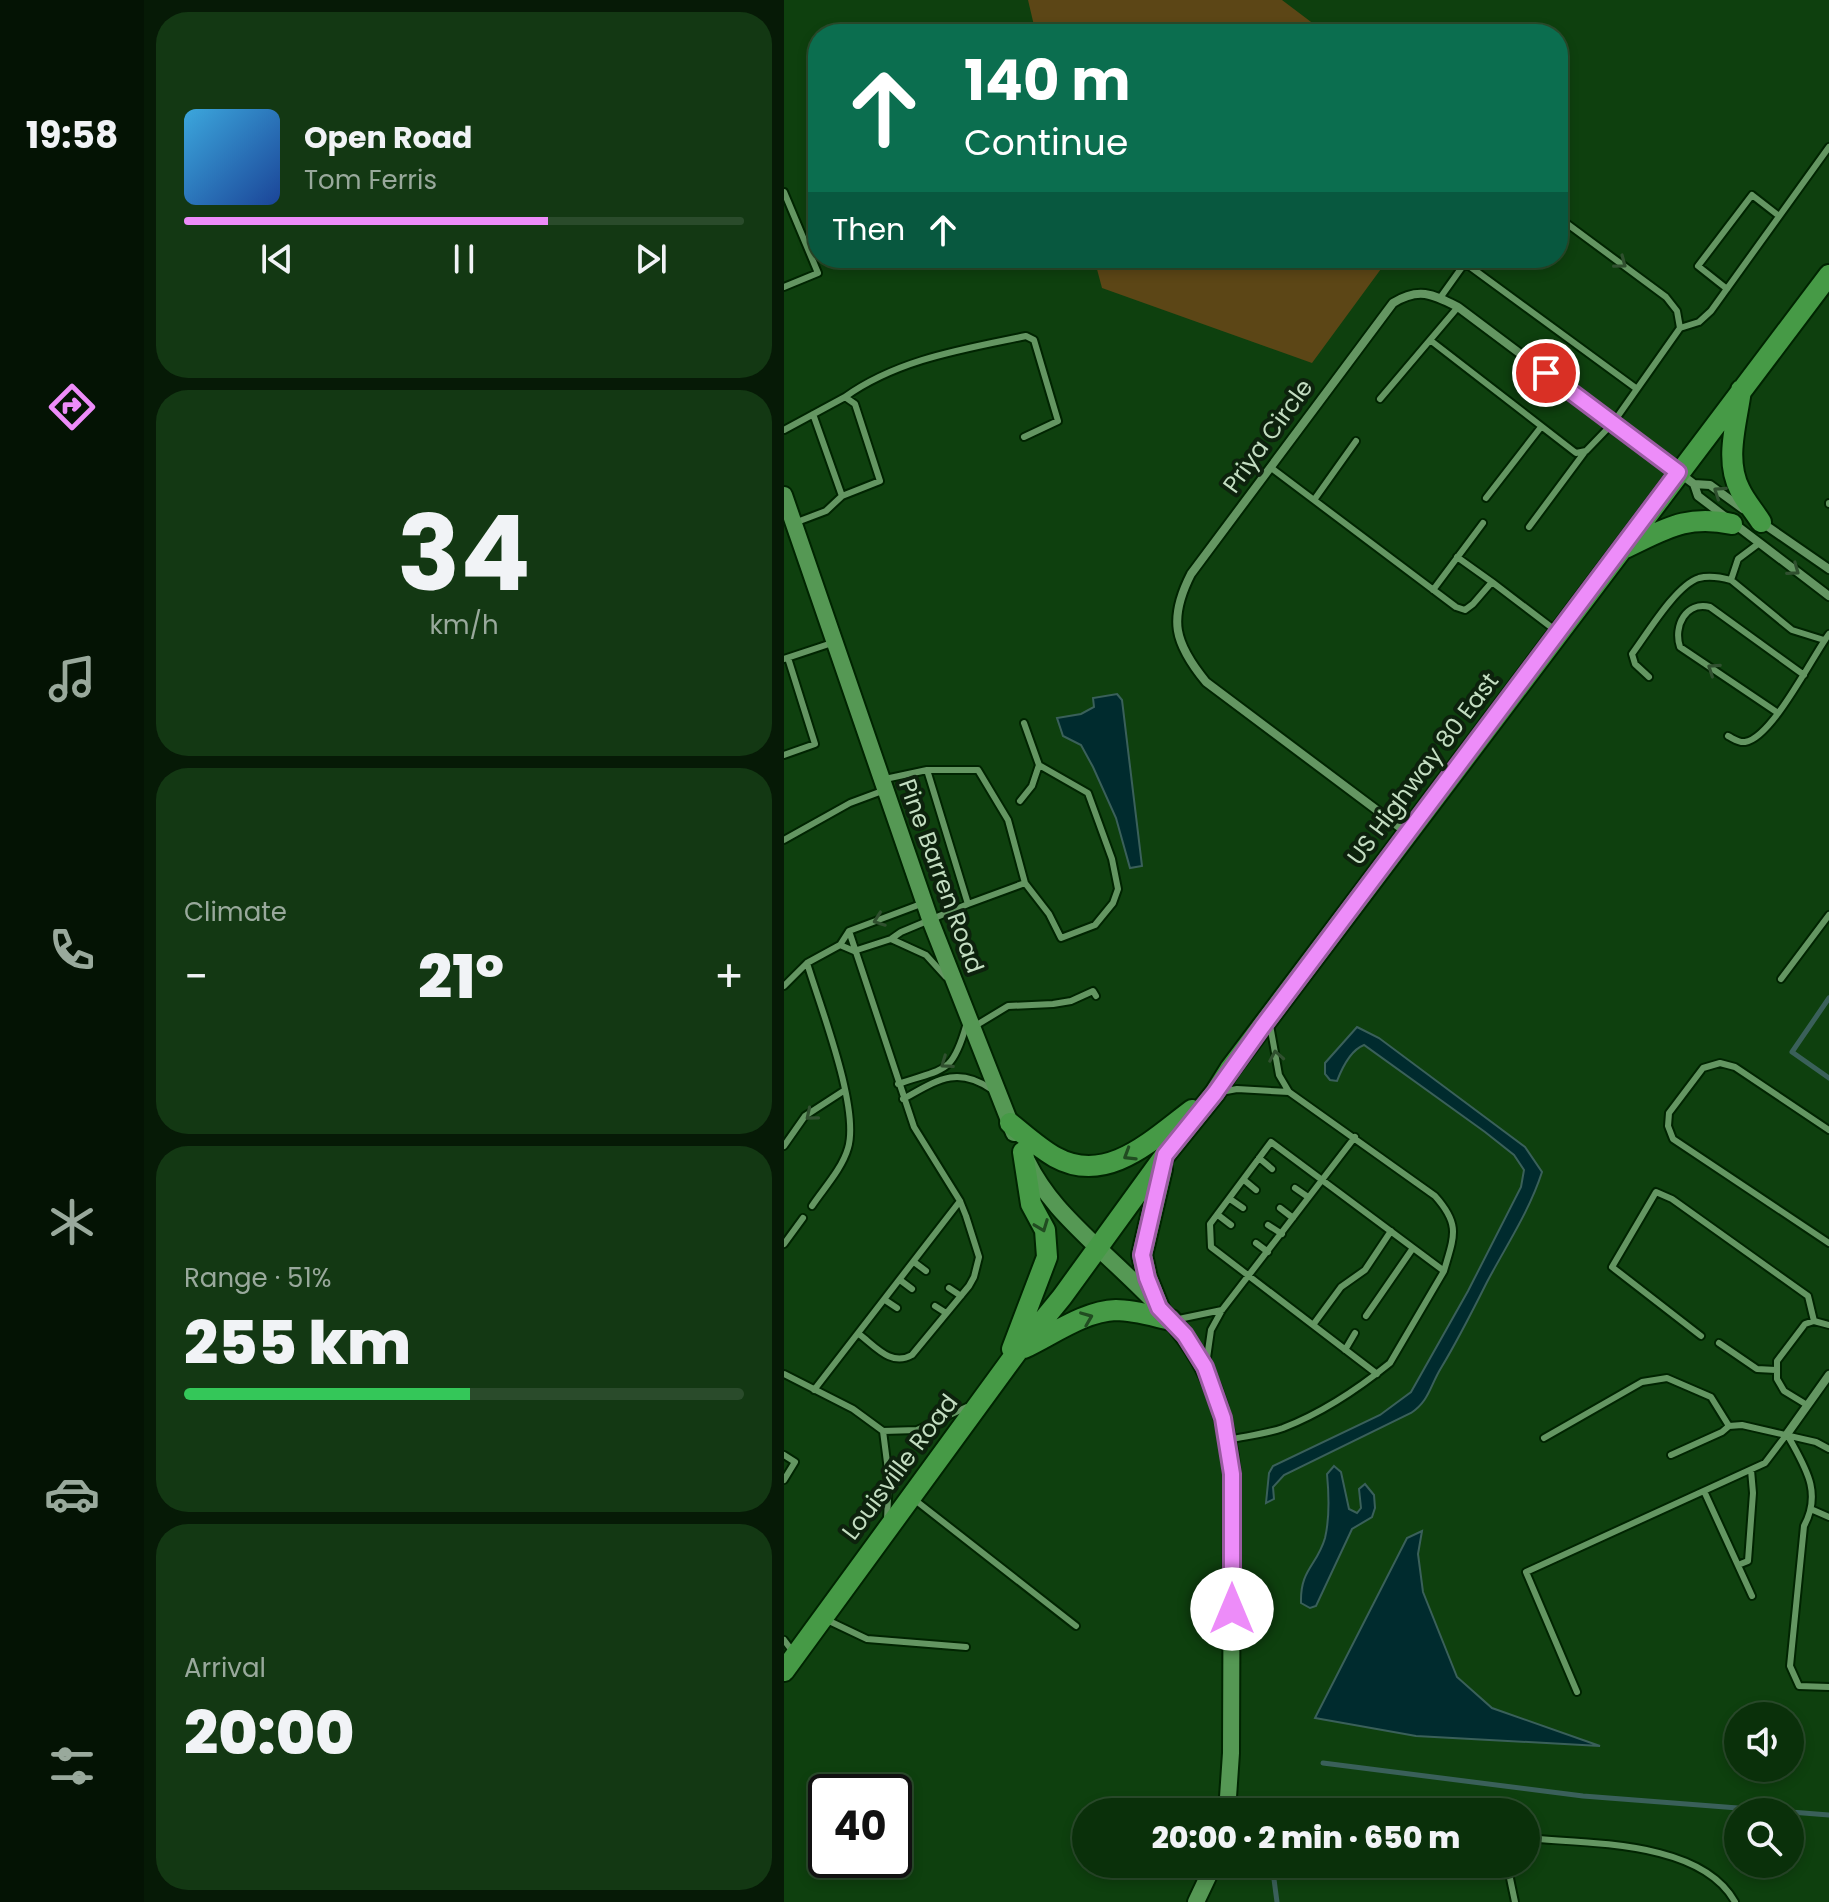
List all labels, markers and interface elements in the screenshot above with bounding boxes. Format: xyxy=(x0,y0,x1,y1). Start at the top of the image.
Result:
text: 140 m xyxy=(964,41,1131,120)
icon: ahead xyxy=(832,56,936,160)
text: 19:58 xyxy=(26,110,118,161)
text: Open Road xyxy=(304,116,472,159)
text: Continue xyxy=(964,117,1128,168)
text: Tom Ferris xyxy=(304,162,437,198)
text: Then xyxy=(832,208,905,251)
icon: ahead xyxy=(921,208,965,252)
icon: previous xyxy=(255,237,299,281)
icon: pause xyxy=(442,237,486,281)
icon: next xyxy=(629,237,673,281)
one-way arrow xyxy=(1612,254,1626,268)
pin xyxy=(1512,339,1580,407)
icon: arrive xyxy=(1524,351,1568,395)
street label: Priya Circle xyxy=(1215,372,1320,499)
icon: directions xyxy=(44,379,100,435)
text: 34 xyxy=(397,481,531,626)
one-way arrow xyxy=(1714,487,1728,502)
one-way arrow xyxy=(1786,561,1800,575)
text: km/h xyxy=(429,607,499,643)
icon: music xyxy=(44,651,100,707)
one-way arrow xyxy=(1707,664,1722,679)
street label: US Highway 80 East xyxy=(1339,666,1506,872)
street label: Pine Barren Road xyxy=(891,774,992,977)
text: Climate xyxy=(184,894,287,930)
one-way arrow xyxy=(873,910,887,927)
icon: phone xyxy=(44,922,100,978)
text: 21° xyxy=(418,935,504,1019)
text: − xyxy=(184,946,208,1007)
text: + xyxy=(714,946,744,1007)
one-way arrow xyxy=(1268,1049,1285,1063)
one-way arrow xyxy=(940,1054,955,1069)
one-way arrow xyxy=(805,1105,820,1119)
one-way arrow xyxy=(1123,1145,1138,1160)
icon: climate xyxy=(44,1194,100,1250)
one-way arrow xyxy=(1032,1218,1049,1232)
text: Range · 51% xyxy=(184,1260,332,1296)
text: 255 km xyxy=(184,1301,411,1385)
one-way arrow xyxy=(1079,1311,1093,1328)
street label: Louisville Road xyxy=(834,1387,965,1546)
icon: car xyxy=(44,1466,100,1522)
position arrow xyxy=(1190,1567,1274,1651)
text: Arrival xyxy=(184,1650,266,1686)
text: 20:00 xyxy=(184,1691,355,1775)
map controls xyxy=(1724,1702,1804,1878)
button: sound xyxy=(1724,1702,1804,1782)
icon: filters xyxy=(44,1738,100,1794)
speed limit sign: 40 xyxy=(808,1774,912,1878)
button: search xyxy=(1724,1798,1804,1878)
text: 20:00 · 2 min · 650 m xyxy=(1152,1816,1460,1859)

